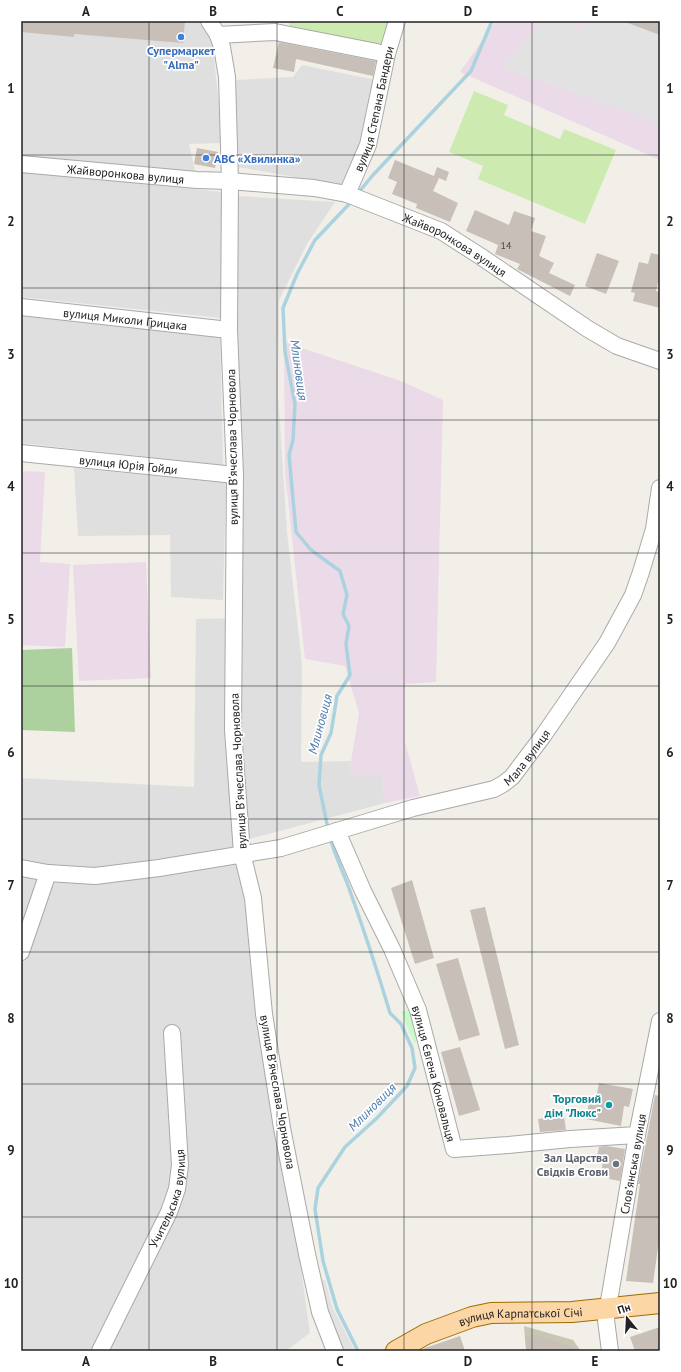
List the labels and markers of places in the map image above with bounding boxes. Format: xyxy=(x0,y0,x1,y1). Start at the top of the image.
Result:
marker: Супермаркет "Alma" xyxy=(176,32,186,42)
place label: Супермаркет "Alma" xyxy=(147,43,215,72)
place label: АВС «Хвилинка» xyxy=(214,151,301,166)
marker: АВС «Хвилинка» xyxy=(201,153,211,163)
place label: Торговий дім "Люкс" xyxy=(544,1091,601,1120)
marker: Торговий дім "Люкс" xyxy=(604,1100,614,1110)
place label: Зал Царства Свідків Єгови xyxy=(537,1150,608,1179)
marker: Зал Царства Свідків Єгови xyxy=(611,1159,621,1169)

